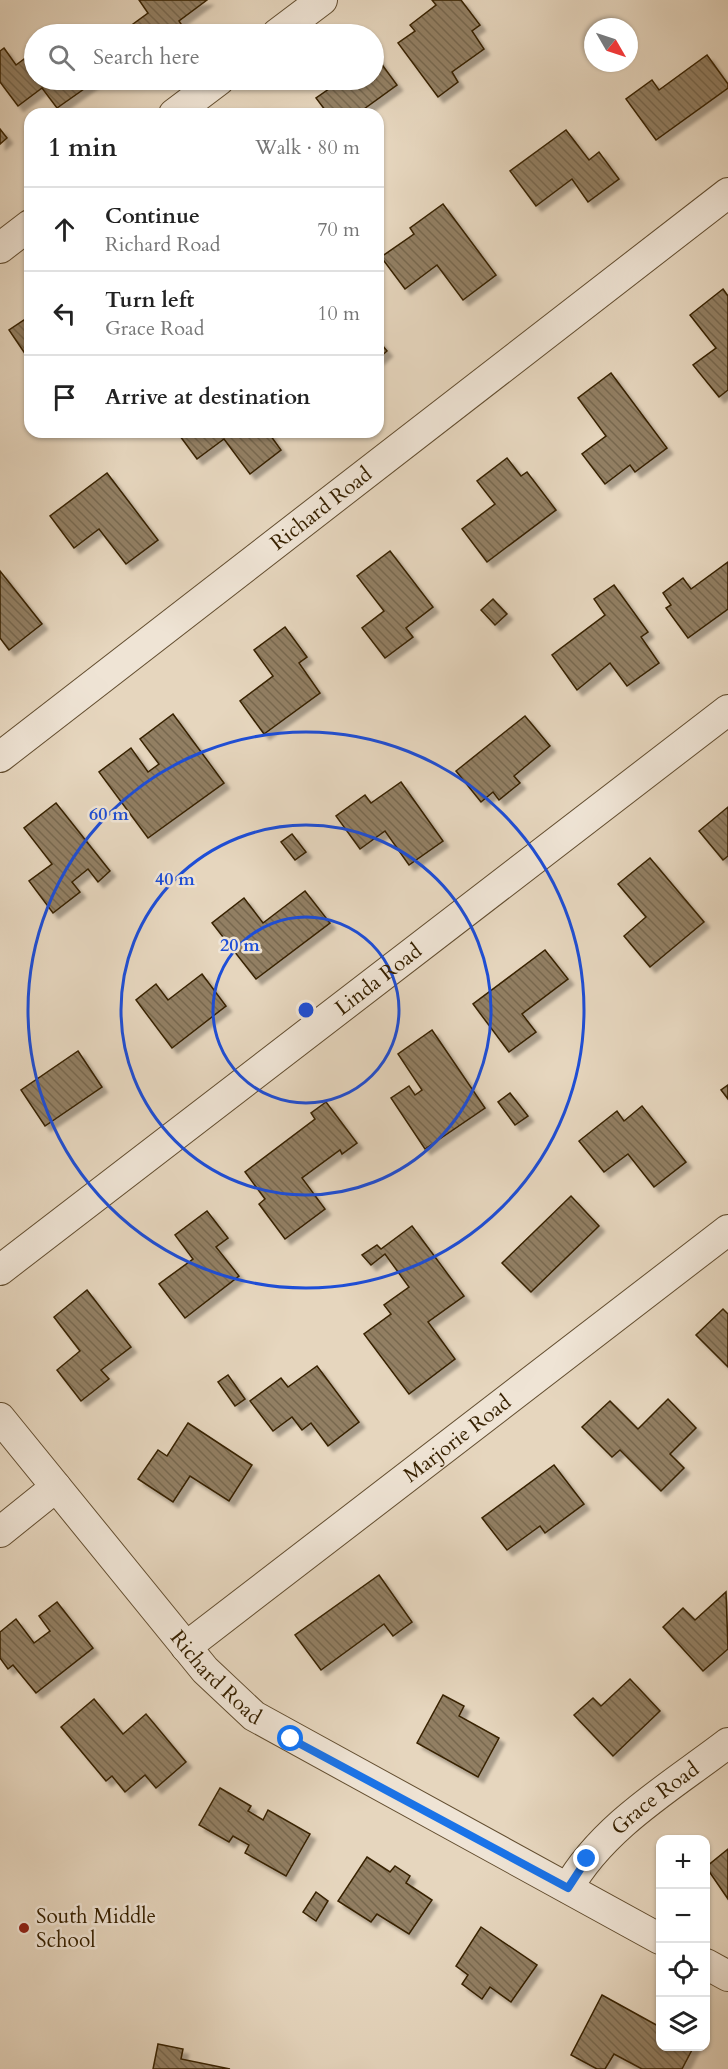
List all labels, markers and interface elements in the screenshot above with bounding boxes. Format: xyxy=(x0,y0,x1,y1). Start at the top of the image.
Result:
north arrow xyxy=(584,18,638,72)
search box xyxy=(24,24,384,90)
icon: search xyxy=(45,41,78,74)
text: Search here xyxy=(93,42,200,72)
text: 1 min xyxy=(48,130,117,165)
text: Walk · 80 m xyxy=(255,134,360,161)
text: Continue xyxy=(105,201,200,231)
icon: ahead xyxy=(48,213,81,246)
text: 70 m xyxy=(317,216,360,243)
text: Richard Road xyxy=(105,231,221,258)
text: Turn left xyxy=(105,285,194,315)
icon: left xyxy=(48,297,81,330)
text: 10 m xyxy=(317,300,360,327)
text: Grace Road xyxy=(105,315,204,342)
icon: arrive xyxy=(48,381,81,414)
text: Arrive at destination xyxy=(105,382,310,412)
street label: Richard Road xyxy=(264,460,378,557)
text: 60 m xyxy=(89,802,129,827)
text: 40 m xyxy=(155,867,195,892)
text: 20 m xyxy=(220,933,260,958)
street label: Linda Road xyxy=(329,937,428,1022)
centre of rings xyxy=(296,1000,316,1020)
street label: Marjorie Road xyxy=(397,1388,517,1490)
street label: Richard Road xyxy=(163,1624,267,1732)
route start xyxy=(277,1725,303,1751)
street label: Grace Road xyxy=(605,1755,705,1842)
map controls xyxy=(656,1835,710,2051)
button: + xyxy=(656,1835,710,1889)
route end xyxy=(573,1845,599,1871)
button: − xyxy=(656,1889,710,1943)
place label: South Middle School xyxy=(36,1902,156,1955)
marker: South Middle School xyxy=(17,1921,31,1935)
button: locate xyxy=(656,1943,710,1997)
button: layers xyxy=(656,1997,710,2051)

